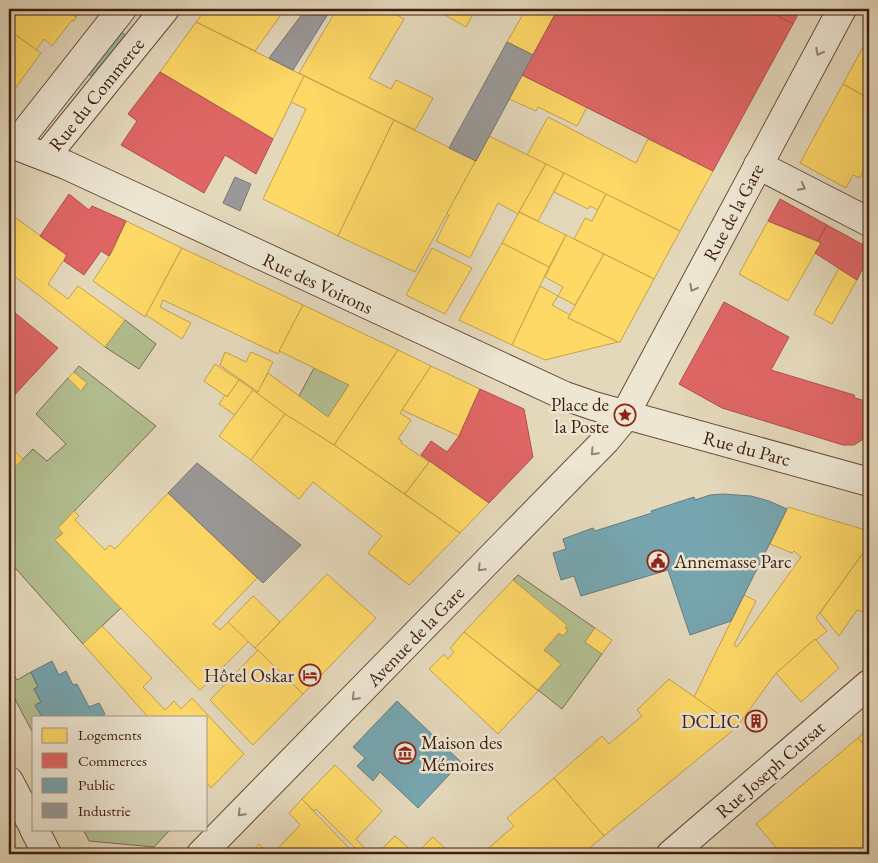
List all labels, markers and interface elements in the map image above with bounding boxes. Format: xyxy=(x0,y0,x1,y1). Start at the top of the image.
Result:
street label: Rue du Commerce xyxy=(43,32,150,156)
one-way arrow xyxy=(815,46,825,55)
street label: Rue de la Gare xyxy=(697,159,770,265)
one-way arrow xyxy=(797,181,806,191)
street label: Rue des Voirons xyxy=(259,247,377,320)
one-way arrow xyxy=(689,282,699,291)
place label: Place de la Poste xyxy=(551,392,609,439)
place icon: Place de la Poste xyxy=(613,403,637,427)
street label: Rue du Parc xyxy=(700,425,794,472)
one-way arrow xyxy=(591,447,600,456)
public building icon: Annemasse Parc xyxy=(646,549,670,573)
place label: Annemasse Parc xyxy=(673,549,792,574)
one-way arrow xyxy=(477,563,486,572)
street label: Avenue de la Gare xyxy=(360,581,470,693)
place label: Hôtel Oskar xyxy=(204,663,295,688)
hotel icon: Hôtel Oskar xyxy=(298,663,322,687)
one-way arrow xyxy=(352,691,361,700)
place label: DCLIC xyxy=(681,709,740,734)
building icon: DCLIC xyxy=(744,709,768,733)
street label: Rue Joseph Cursat xyxy=(710,715,830,824)
legend xyxy=(32,716,208,830)
text: Logements xyxy=(78,725,142,744)
place label: Maison des Mémoires xyxy=(421,730,503,777)
museum icon: Maison des Mémoires xyxy=(393,741,417,765)
text: Commerces xyxy=(78,751,147,770)
text: Public xyxy=(78,775,115,794)
text: Industrie xyxy=(78,801,131,820)
one-way arrow xyxy=(238,807,247,816)

